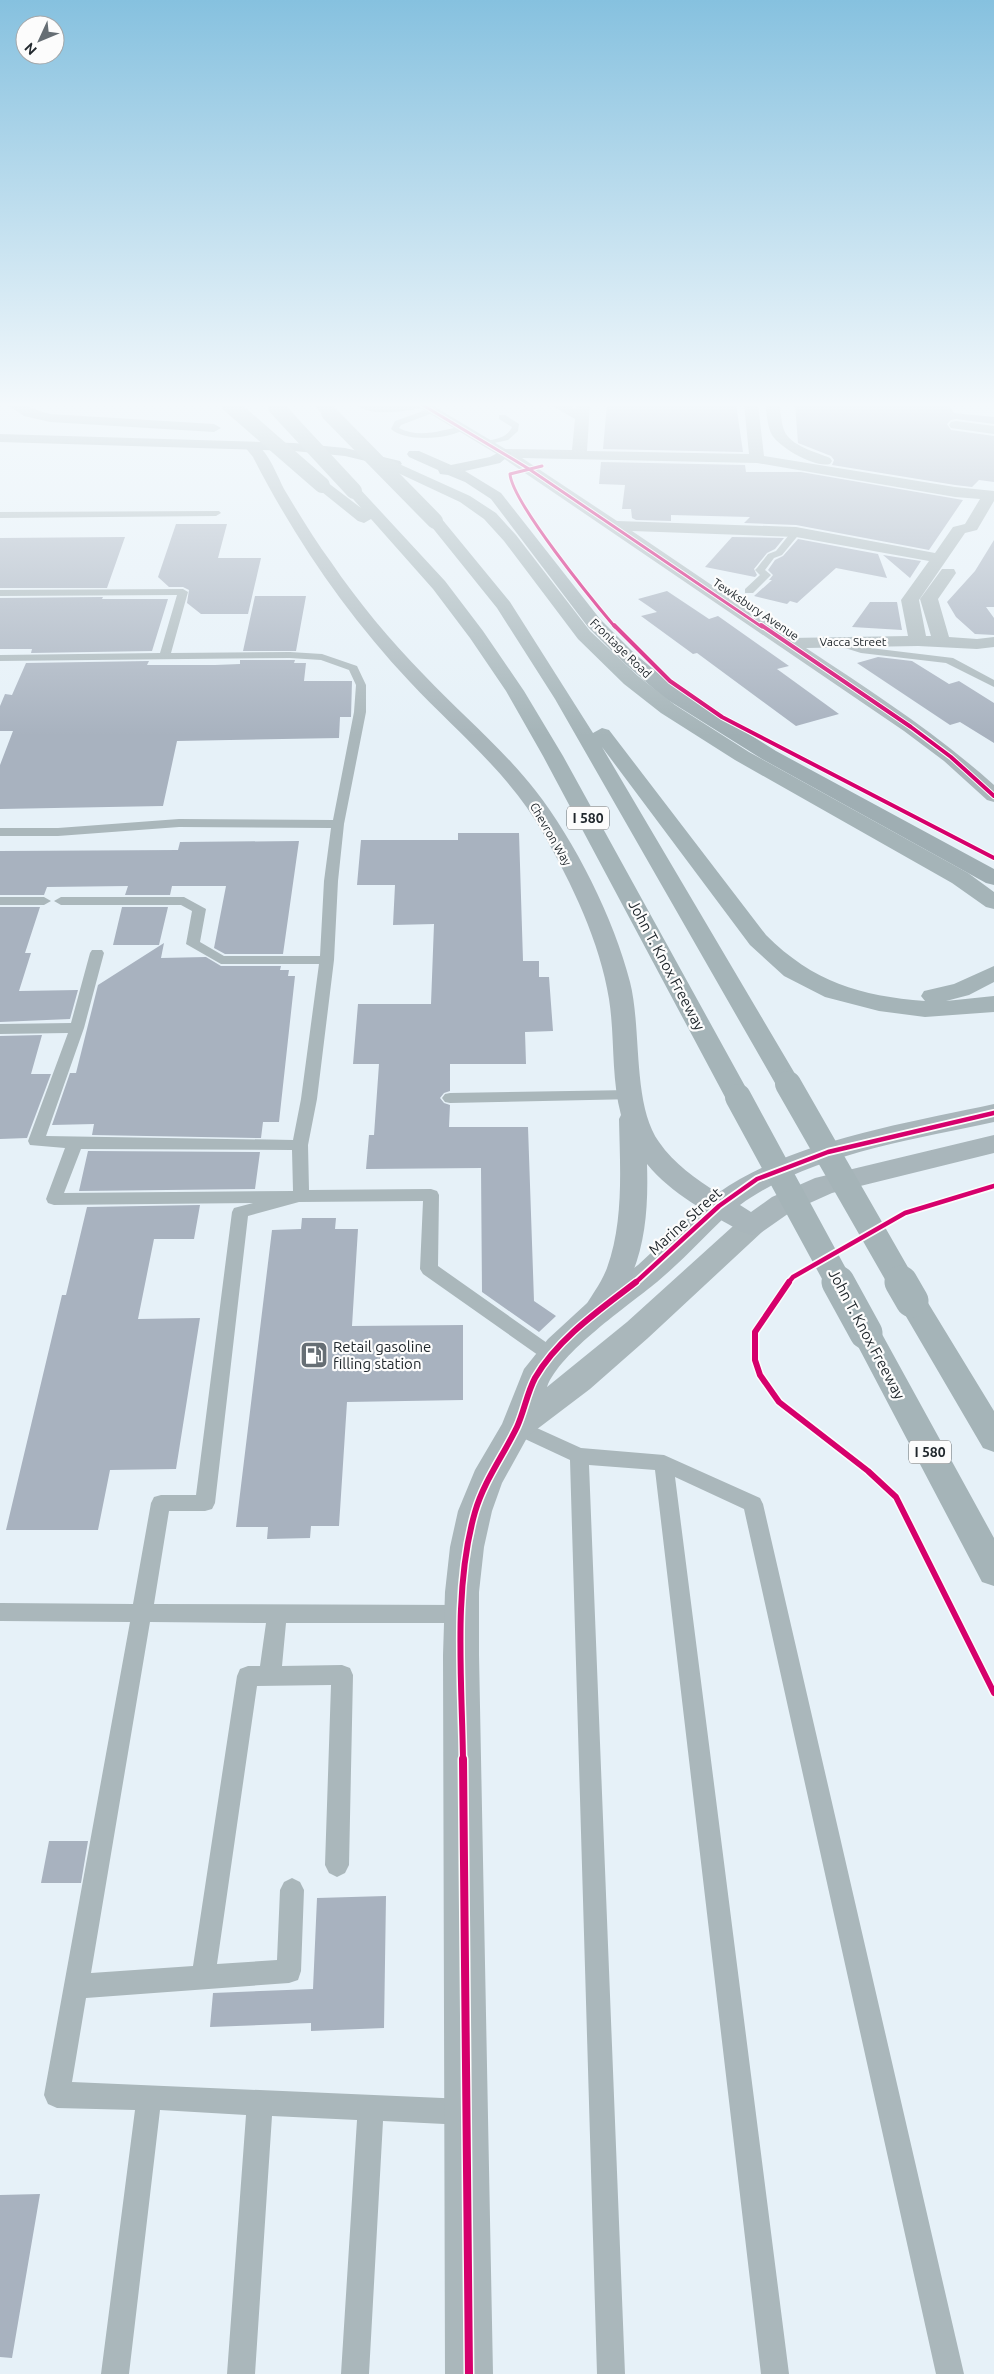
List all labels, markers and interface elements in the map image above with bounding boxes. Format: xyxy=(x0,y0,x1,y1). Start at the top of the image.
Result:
north arrow xyxy=(15,15,65,65)
text: N xyxy=(21,40,40,58)
street label: Tewksbury Avenue xyxy=(711,575,801,643)
street label: Frontage Road xyxy=(588,616,654,680)
street label: Vacca Street xyxy=(819,635,887,648)
street label: Chevron Way xyxy=(528,800,574,868)
road number: I 580 xyxy=(567,806,609,830)
street label: John T. Knox Freeway xyxy=(625,897,709,1033)
street label: Marine Street xyxy=(645,1184,725,1258)
street label: John T. Knox Freeway xyxy=(825,1266,909,1402)
place label: Retail gasoline filling station xyxy=(333,1338,431,1372)
fuel station icon: Retail gasoline filling station xyxy=(299,1340,329,1370)
road number: I 580 xyxy=(909,1440,951,1464)

